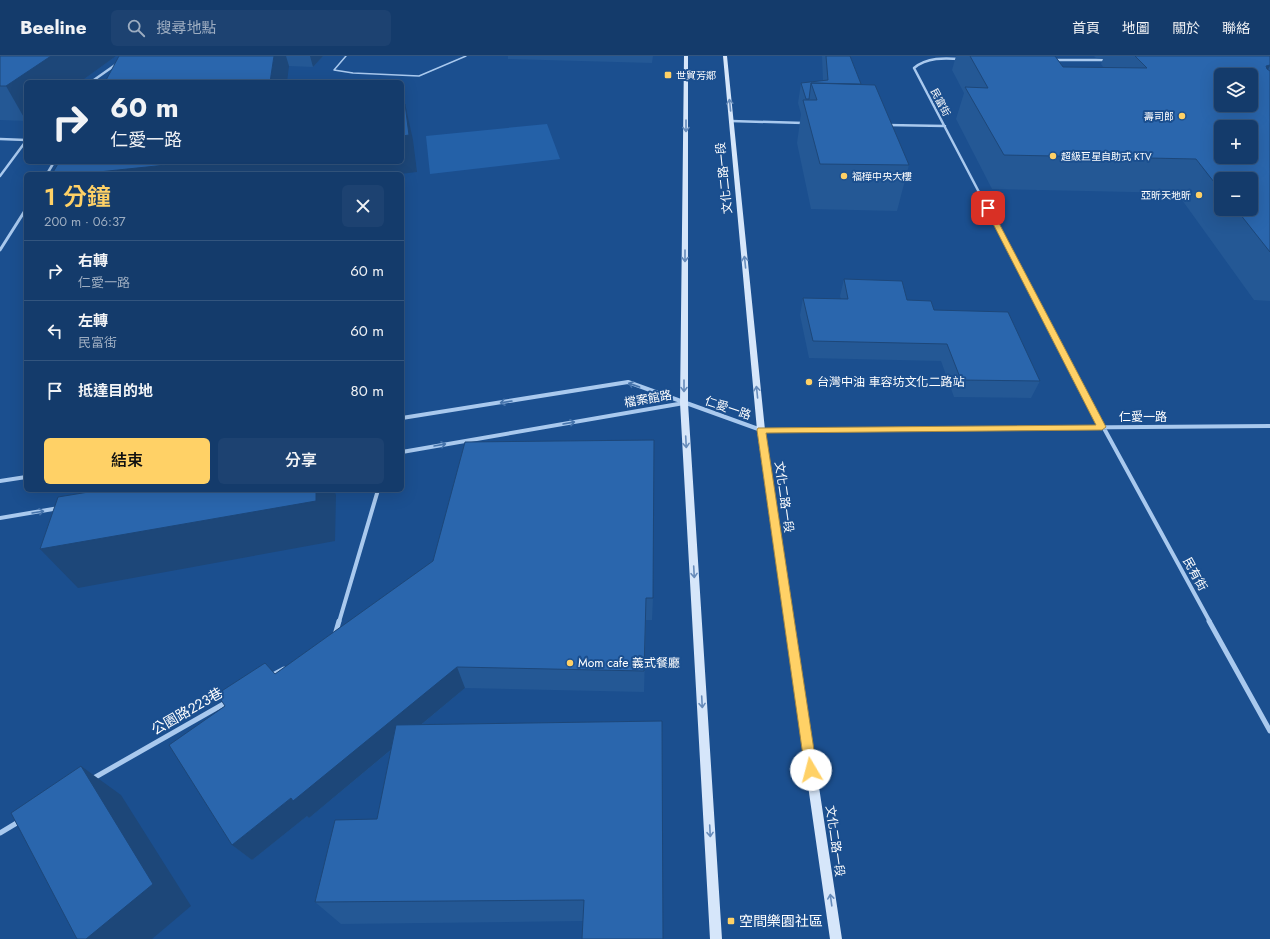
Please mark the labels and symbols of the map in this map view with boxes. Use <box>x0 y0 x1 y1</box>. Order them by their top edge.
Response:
place label: 世貿芳鄰 <box>676 68 716 83</box>
marker: 世貿芳鄰 <box>663 70 673 80</box>
street label: 民富街 <box>927 85 954 119</box>
one-way arrow <box>726 99 733 112</box>
place label: 壽司郎 <box>1144 109 1174 124</box>
marker: 壽司郎 <box>1177 111 1187 121</box>
one-way arrow <box>682 119 690 132</box>
street label: 文化二路一段 <box>711 141 737 215</box>
place label: 超級巨星自助式 KTV <box>1061 149 1152 164</box>
marker: 超級巨星自助式 KTV <box>1048 151 1058 161</box>
place label: 福樺中央大樓 <box>852 169 912 184</box>
marker: 福樺中央大樓 <box>839 171 849 181</box>
place label: 亞昕天地昕 <box>1141 188 1191 203</box>
marker: 亞昕天地昕 <box>1194 190 1204 200</box>
pin <box>971 191 1005 225</box>
one-way arrow <box>681 249 689 262</box>
one-way arrow <box>741 256 749 269</box>
place label: 台灣中油 車容坊文化二路站 <box>817 373 965 391</box>
marker: 台灣中油 車容坊文化二路站 <box>804 377 814 387</box>
one-way arrow <box>680 379 688 392</box>
one-way arrow <box>629 380 641 388</box>
street label: 檔案館路 <box>623 386 673 412</box>
one-way arrow <box>754 386 761 399</box>
street label: 仁愛一路 <box>702 392 754 424</box>
one-way arrow <box>500 398 513 406</box>
street label: 仁愛一路 <box>1119 408 1167 426</box>
one-way arrow <box>562 419 575 427</box>
one-way arrow <box>683 435 690 448</box>
one-way arrow <box>434 441 447 449</box>
street label: 文化二路一段 <box>770 460 798 534</box>
one-way arrow <box>32 508 45 516</box>
street label: 民有街 <box>1178 554 1212 594</box>
one-way arrow <box>691 565 698 578</box>
place label: Mom cafe 義式餐廳 <box>578 654 680 672</box>
marker: Mom cafe 義式餐廳 <box>565 658 575 668</box>
street label: 公園路223巷 <box>148 682 226 740</box>
one-way arrow <box>698 695 706 708</box>
position arrow <box>790 749 832 791</box>
street label: 文化二路一段 <box>821 804 849 878</box>
one-way arrow <box>706 824 713 837</box>
one-way arrow <box>827 894 835 907</box>
place label: 空間樂園社區 <box>739 911 823 931</box>
marker: 空間樂園社區 <box>726 916 736 926</box>

